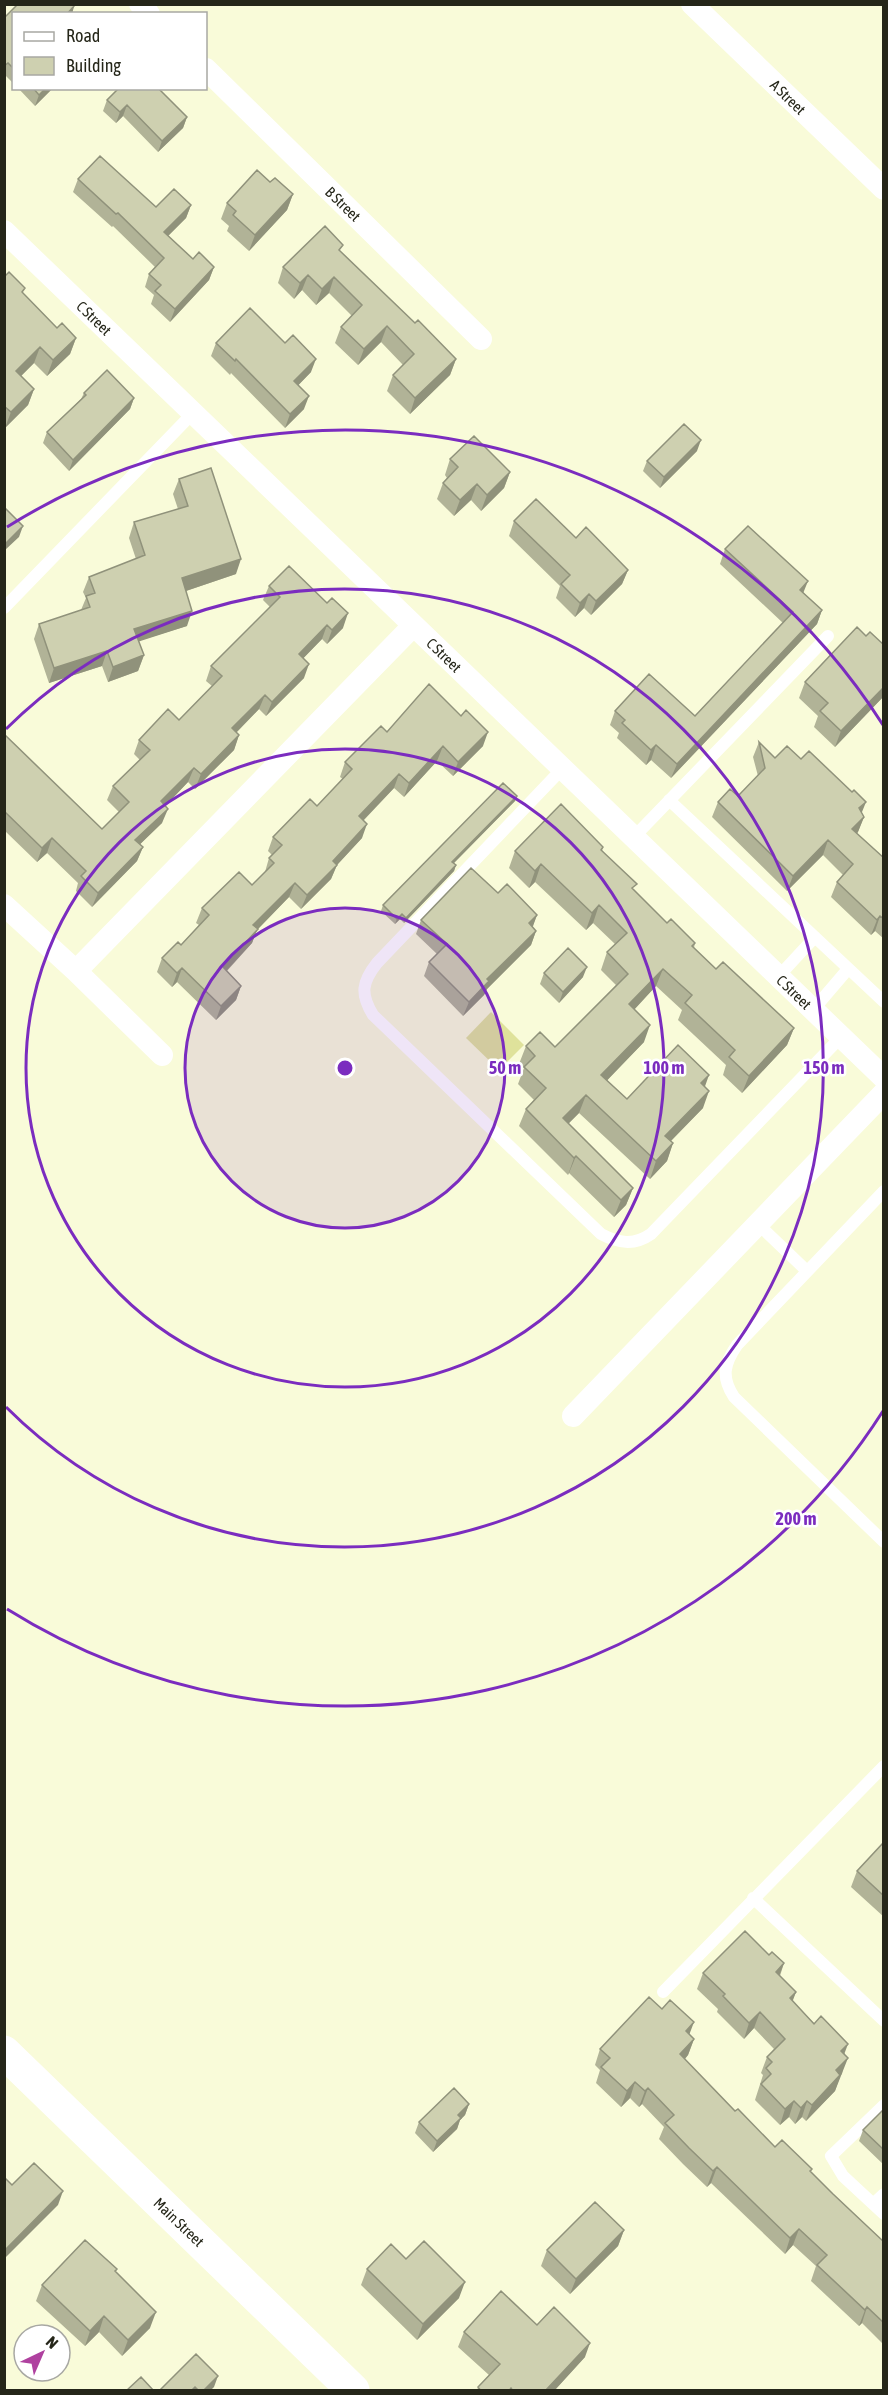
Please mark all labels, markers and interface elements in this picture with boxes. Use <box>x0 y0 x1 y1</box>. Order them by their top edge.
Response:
legend <box>12 12 207 90</box>
text: Road <box>66 25 100 46</box>
text: Building <box>66 55 121 76</box>
street label: A Street <box>767 76 809 118</box>
street label: B Street <box>322 183 364 225</box>
street label: C Street <box>73 297 115 339</box>
street label: C Street <box>423 634 465 676</box>
street label: C Street <box>773 971 815 1013</box>
text: 50 m <box>489 1057 521 1078</box>
text: 100 m <box>644 1057 684 1078</box>
text: 150 m <box>804 1057 844 1078</box>
centre of rings <box>335 1058 355 1078</box>
text: 200 m <box>776 1508 816 1529</box>
street label: Main Street <box>151 2194 207 2250</box>
north arrow <box>12 2323 72 2383</box>
text: N <box>43 2332 62 2352</box>

